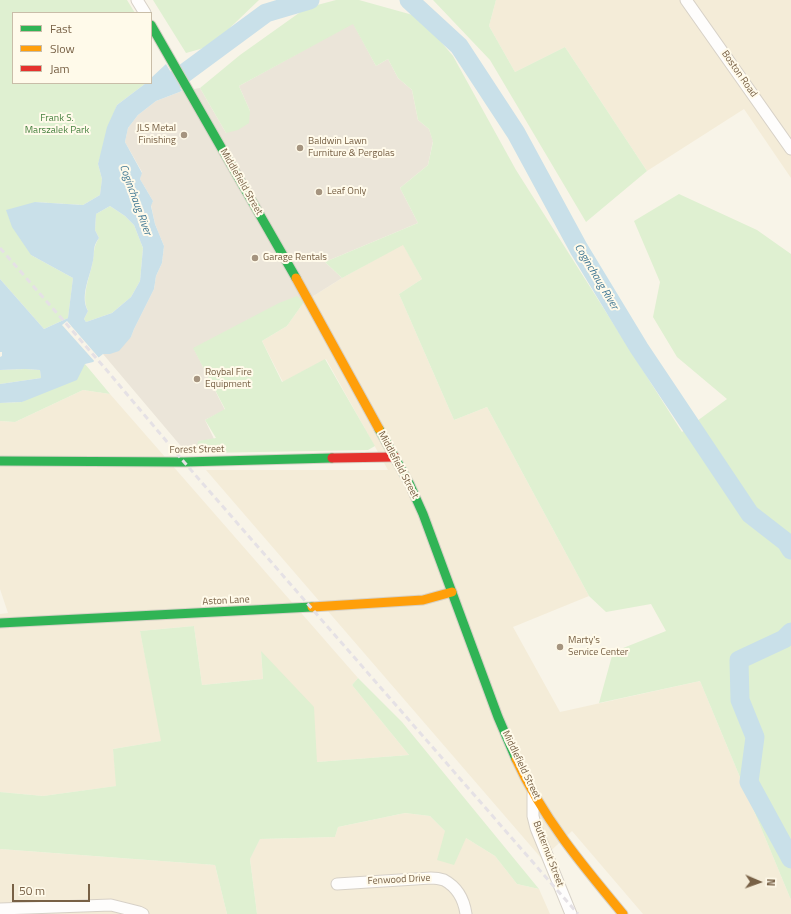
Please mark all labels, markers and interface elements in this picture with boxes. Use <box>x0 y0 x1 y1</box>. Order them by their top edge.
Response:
legend <box>12 12 152 84</box>
text: Fast <box>50 19 72 38</box>
text: Slow <box>50 39 75 58</box>
street label: Boston Road <box>719 48 759 100</box>
text: Jam <box>50 59 70 78</box>
park label: Frank S. Marszalek Park <box>25 113 89 136</box>
place label: JLS Metal Finishing <box>137 123 176 146</box>
marker: JLS Metal Finishing <box>179 130 189 140</box>
place label: Baldwin Lawn Furniture & Pergolas <box>308 136 395 160</box>
marker: Baldwin Lawn Furniture & Pergolas <box>295 143 305 153</box>
street label: Middlefield Street <box>217 147 265 217</box>
water label: Coginchaug River <box>116 163 154 237</box>
place label: Leaf Only <box>327 186 366 198</box>
marker: Leaf Only <box>314 187 324 197</box>
water label: Coginchaug River <box>571 242 621 312</box>
place label: Garage Rentals <box>263 252 327 264</box>
marker: Garage Rentals <box>250 253 260 263</box>
place label: Roybal Fire Equipment <box>205 367 252 390</box>
marker: Roybal Fire Equipment <box>192 374 202 384</box>
street label: Middlefield Street <box>375 429 421 501</box>
street label: Forest Street <box>169 444 225 456</box>
street label: Aston Lane <box>202 594 250 608</box>
place label: Marty's Service Center <box>568 635 628 658</box>
marker: Marty's Service Center <box>555 642 565 652</box>
street label: Middlefield Street <box>499 729 543 801</box>
street label: Butternut Street <box>530 820 566 888</box>
north arrow <box>739 862 779 902</box>
street label: Fenwood Drive <box>367 872 431 888</box>
scale bar <box>14 876 92 902</box>
text: N <box>763 878 779 887</box>
text: 50 m <box>19 881 45 900</box>

